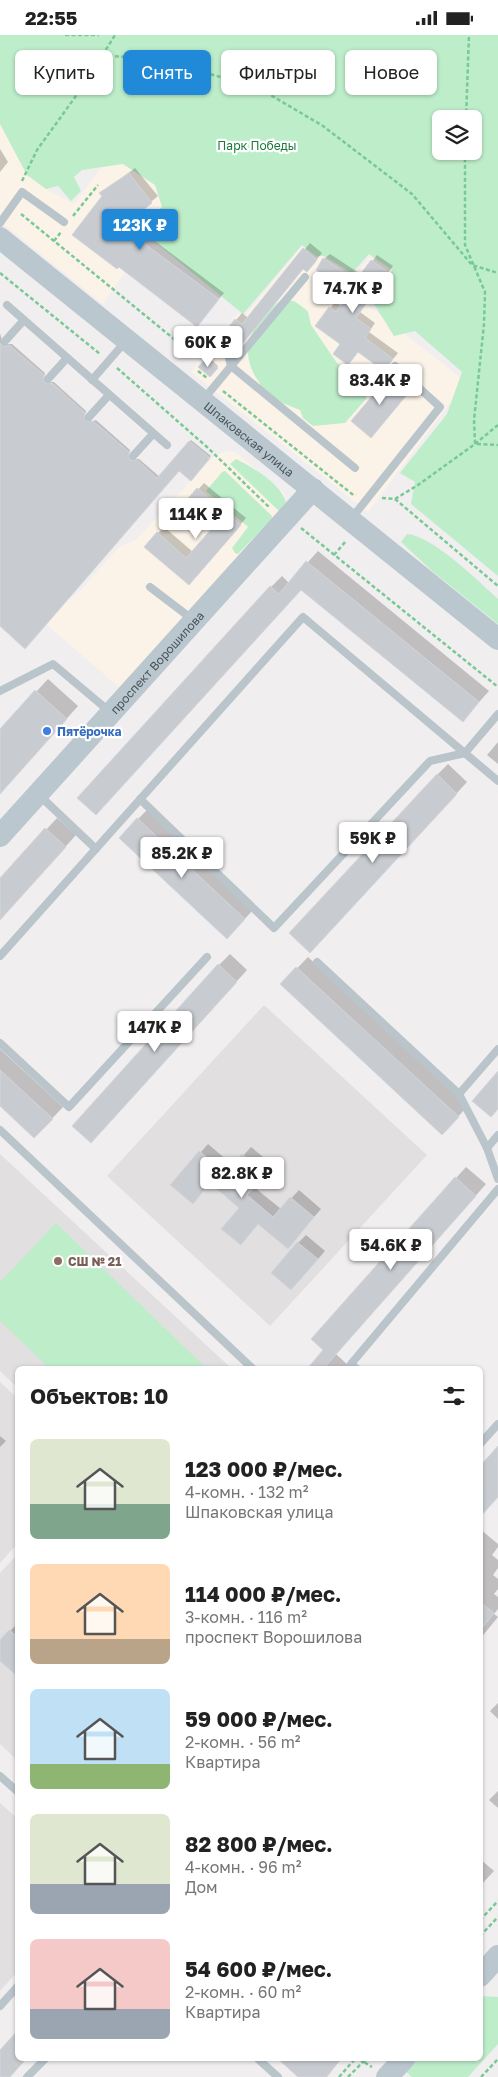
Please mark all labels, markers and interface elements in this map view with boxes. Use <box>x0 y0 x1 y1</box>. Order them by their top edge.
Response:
text: 22:55 <box>25 6 77 29</box>
chip: Купить <box>15 50 113 95</box>
chip: Снять <box>123 50 211 95</box>
chip: Фильтры <box>221 50 335 95</box>
chip: Новое <box>345 50 437 95</box>
map controls <box>432 110 482 160</box>
button: layers <box>432 110 482 160</box>
park label: Парк Победы <box>217 138 297 153</box>
pin: 123K ₽ <box>99 209 181 251</box>
text: 123K ₽ <box>113 215 167 235</box>
pin: 74.7K ₽ <box>307 271 399 314</box>
text: 74.7K ₽ <box>324 278 382 298</box>
pin: 60K ₽ <box>173 325 243 368</box>
text: 60K ₽ <box>185 332 231 352</box>
pin: 83.4K ₽ <box>334 363 426 406</box>
text: 83.4K ₽ <box>349 370 411 390</box>
street label: Шпаковская улица <box>201 398 297 479</box>
pin: 114K ₽ <box>155 497 237 540</box>
text: 114K ₽ <box>170 504 222 524</box>
street label: проспект Ворошилова <box>107 608 207 717</box>
place label: Пятёрочка <box>57 724 122 739</box>
marker: Пятёрочка <box>41 725 53 737</box>
pin: 59K ₽ <box>338 821 408 864</box>
text: 59K ₽ <box>350 828 396 848</box>
pin: 85.2K ₽ <box>136 837 228 879</box>
text: 85.2K ₽ <box>151 843 213 863</box>
pin: 147K ₽ <box>114 1011 196 1053</box>
text: 147K ₽ <box>128 1017 182 1037</box>
pin: 82.8K ₽ <box>196 1157 288 1199</box>
text: 82.8K ₽ <box>211 1163 273 1183</box>
pin: 54.6K ₽ <box>345 1229 437 1271</box>
text: 54.6K ₽ <box>360 1235 422 1255</box>
place label: СШ № 21 <box>68 1254 121 1269</box>
marker: СШ № 21 <box>52 1255 64 1267</box>
icon: filters <box>440 1382 468 1410</box>
text: Объектов: 10 <box>30 1383 168 1409</box>
text: 123 000 ₽/мес. <box>185 1456 343 1482</box>
icon: home <box>70 1459 130 1519</box>
text: 4-комн. · 132 m² <box>185 1482 309 1502</box>
text: Шпаковская улица <box>185 1502 333 1522</box>
text: 114 000 ₽/мес. <box>185 1581 341 1607</box>
icon: home <box>70 1584 130 1644</box>
text: 3-комн. · 116 m² <box>185 1607 307 1627</box>
text: проспект Ворошилова <box>185 1627 362 1647</box>
text: 59 000 ₽/мес. <box>185 1706 333 1732</box>
icon: home <box>70 1709 130 1769</box>
text: 2-комн. · 56 m² <box>185 1732 301 1752</box>
text: Квартира <box>185 1752 260 1772</box>
text: 82 800 ₽/мес. <box>185 1831 333 1857</box>
icon: home <box>70 1834 130 1894</box>
text: 4-комн. · 96 m² <box>185 1857 301 1877</box>
text: Дом <box>185 1877 218 1897</box>
text: 54 600 ₽/мес. <box>185 1956 332 1982</box>
icon: home <box>70 1959 130 2019</box>
text: 2-комн. · 60 m² <box>185 1982 301 2002</box>
text: Квартира <box>185 2002 260 2022</box>

